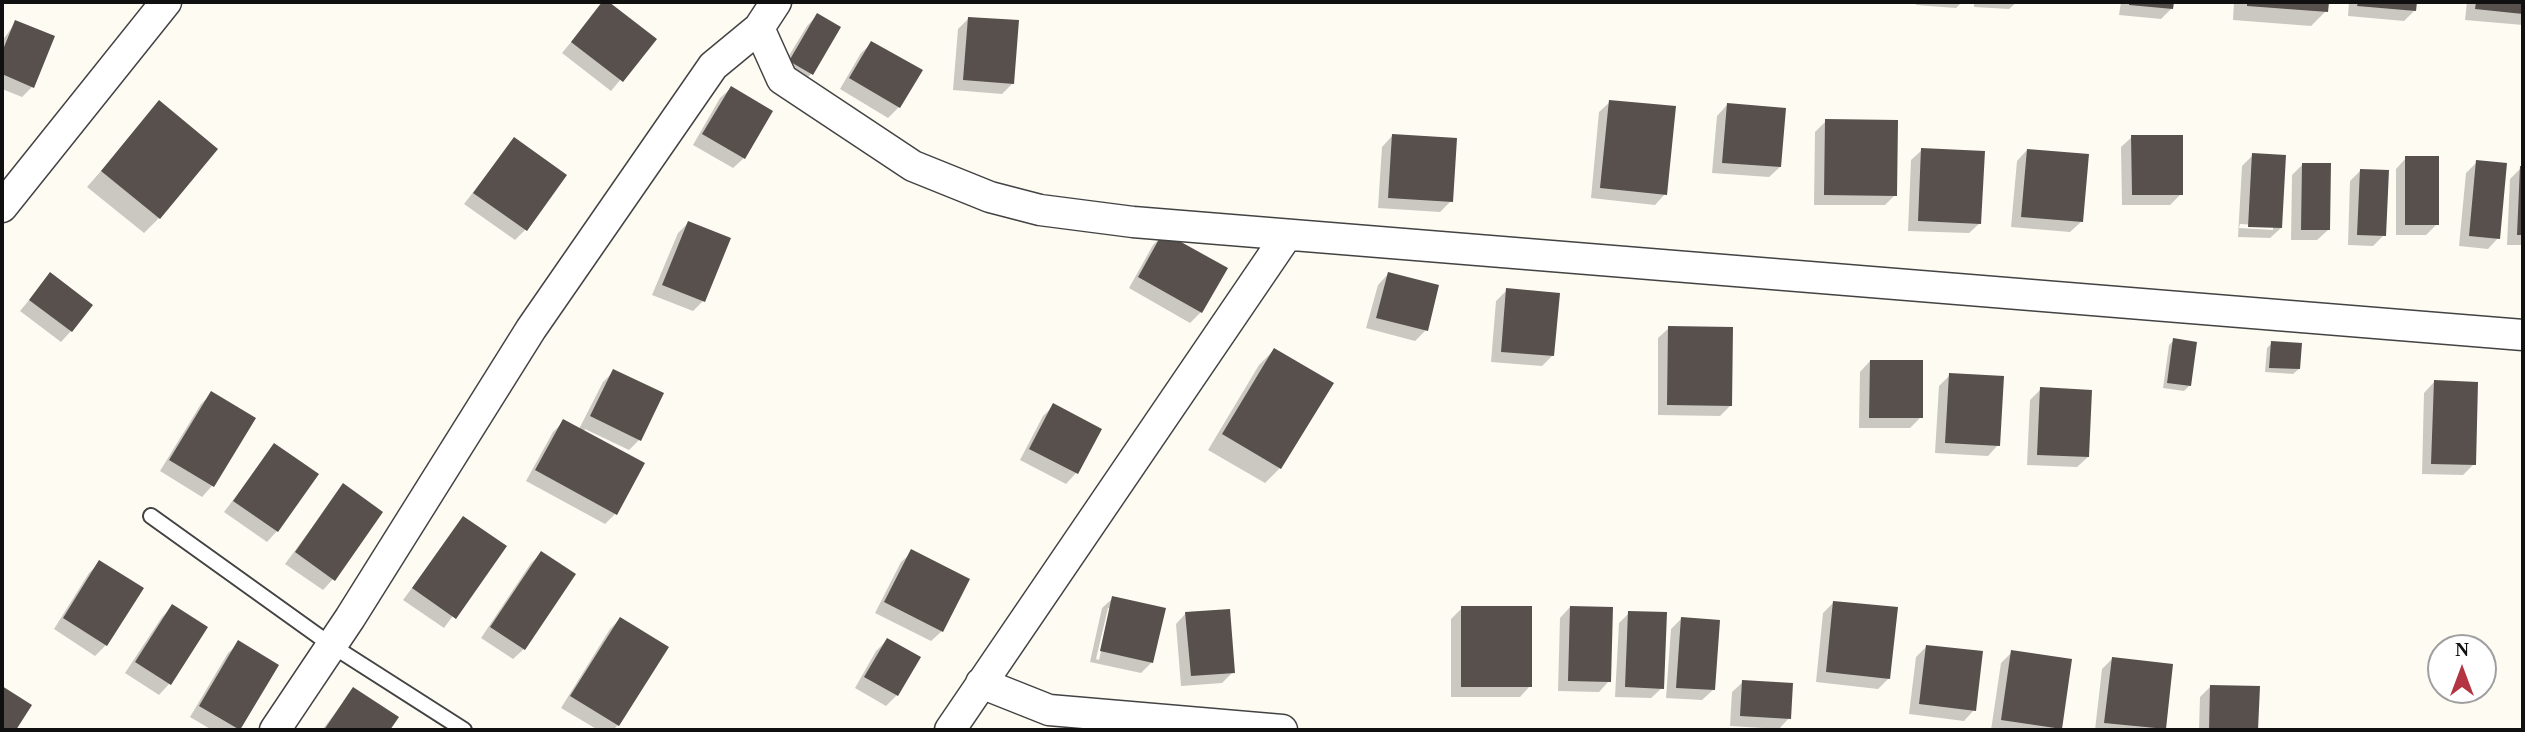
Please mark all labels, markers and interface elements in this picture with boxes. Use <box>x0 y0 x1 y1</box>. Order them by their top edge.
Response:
north arrow <box>2427 634 2497 704</box>
text: N <box>2455 639 2469 660</box>

